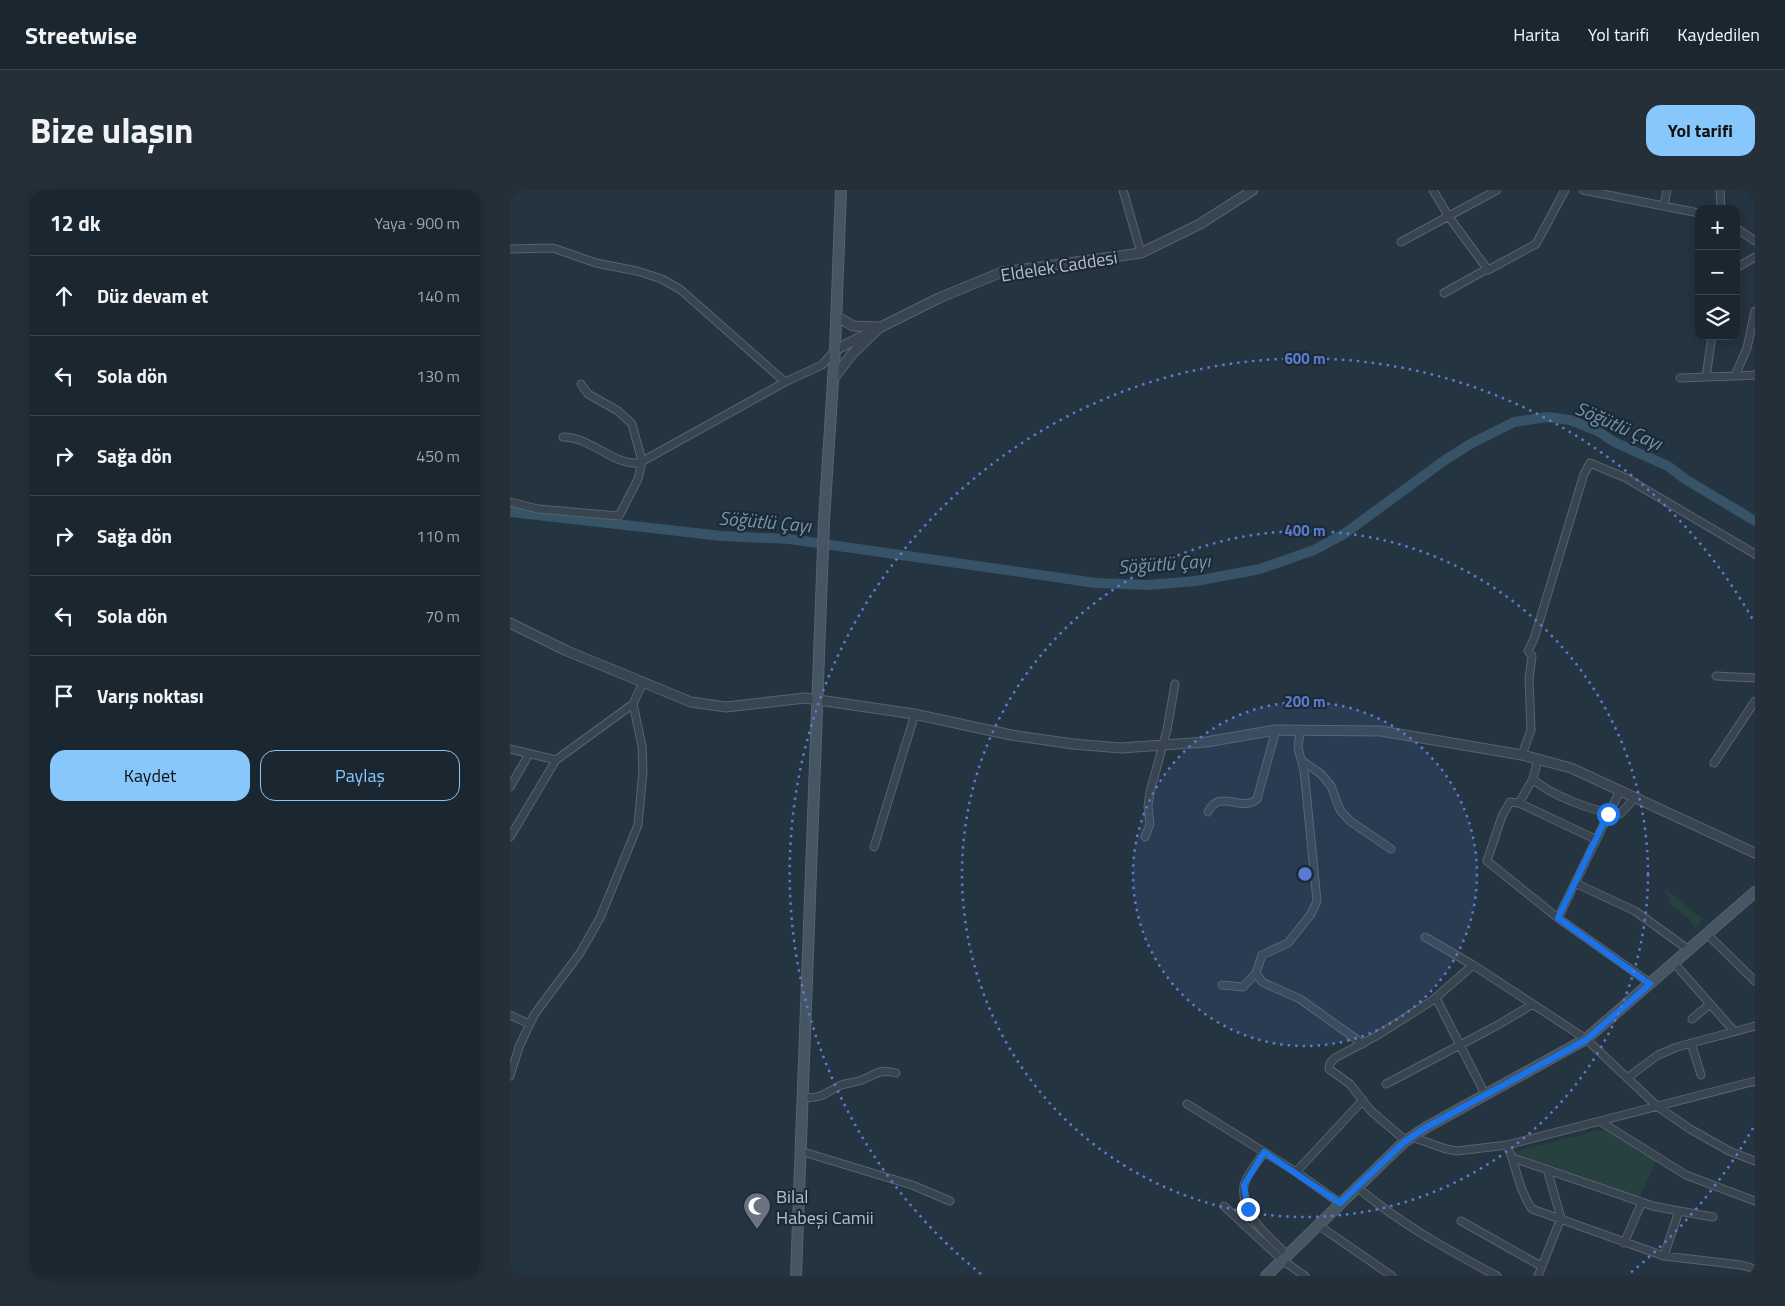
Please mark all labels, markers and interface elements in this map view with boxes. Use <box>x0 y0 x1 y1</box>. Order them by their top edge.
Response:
text: Streetwise <box>25 17 137 53</box>
text: Harita <box>1513 21 1560 48</box>
text: Yol tarifi <box>1588 21 1649 48</box>
text: Kaydedilen <box>1677 21 1760 48</box>
text: Bize ulaşın <box>30 103 193 157</box>
button: Yol tarifi <box>1646 105 1755 156</box>
map controls <box>1695 205 1740 340</box>
button: + <box>1695 205 1740 250</box>
text: 12 dk <box>50 207 100 239</box>
text: Yaya · 900 m <box>375 211 460 235</box>
street label: Eldelek Caddesi <box>999 243 1119 289</box>
button: − <box>1695 250 1740 295</box>
text: Düz devam et <box>97 281 208 310</box>
icon: ahead <box>50 282 78 310</box>
text: 140 m <box>416 284 460 308</box>
button: layers <box>1695 295 1740 340</box>
text: 600 m <box>1284 347 1326 370</box>
text: Sola dön <box>97 361 168 390</box>
icon: left <box>50 362 78 390</box>
text: 130 m <box>416 364 460 388</box>
water label: Söğütlü Çayı <box>1571 393 1668 457</box>
text: Sağa dön <box>97 441 172 470</box>
icon: right <box>50 442 78 470</box>
text: 450 m <box>416 444 460 468</box>
water label: Söğütlü Çayı <box>718 503 813 540</box>
text: 400 m <box>1284 519 1326 542</box>
text: Sağa dön <box>97 521 172 550</box>
icon: right <box>50 522 78 550</box>
text: 110 m <box>416 524 460 548</box>
water label: Söğütlü Çayı <box>1117 545 1212 581</box>
text: Sola dön <box>97 601 168 630</box>
icon: left <box>50 602 78 630</box>
text: 70 m <box>425 604 460 628</box>
text: Varış noktası <box>97 681 204 710</box>
icon: arrive <box>50 682 78 710</box>
text: 200 m <box>1284 690 1326 713</box>
button: Kaydet <box>50 750 250 801</box>
button: Paylaş <box>260 750 460 801</box>
route start <box>1597 803 1620 826</box>
centre of rings <box>1296 865 1314 883</box>
place label: Bilal Habeşi Camii <box>776 1183 874 1231</box>
mosque icon: Bilal Habeşi Camii <box>742 1191 772 1230</box>
route end <box>1237 1198 1260 1221</box>

